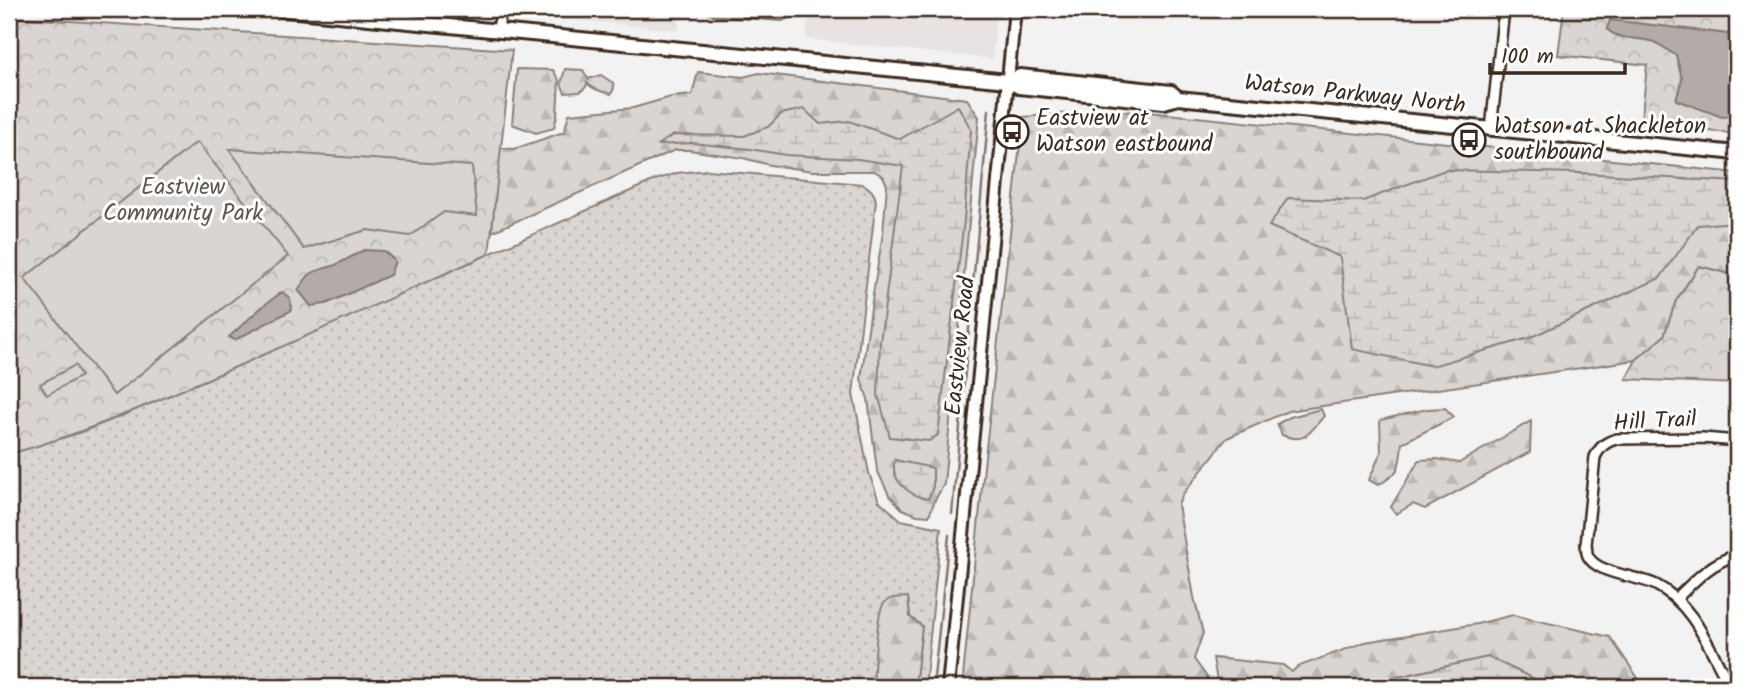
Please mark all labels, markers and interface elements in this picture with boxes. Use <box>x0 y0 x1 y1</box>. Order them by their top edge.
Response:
scale bar <box>1490 32 1625 76</box>
text: 100 m <box>1501 41 1554 74</box>
street label: Watson Parkway North <box>1243 65 1467 125</box>
place label: Eastview at Watson eastbound <box>1036 101 1213 163</box>
place label: Watson at Shackleton southbound <box>1494 109 1706 171</box>
bus stop icon: Eastview at Watson eastbound <box>993 113 1031 151</box>
bus stop icon: Watson at Shackleton southbound <box>1450 121 1488 159</box>
park label: Eastview Community Park <box>103 170 263 232</box>
street label: Eastview Road <box>936 274 986 417</box>
street label: Hill Trail <box>1613 402 1698 442</box>

